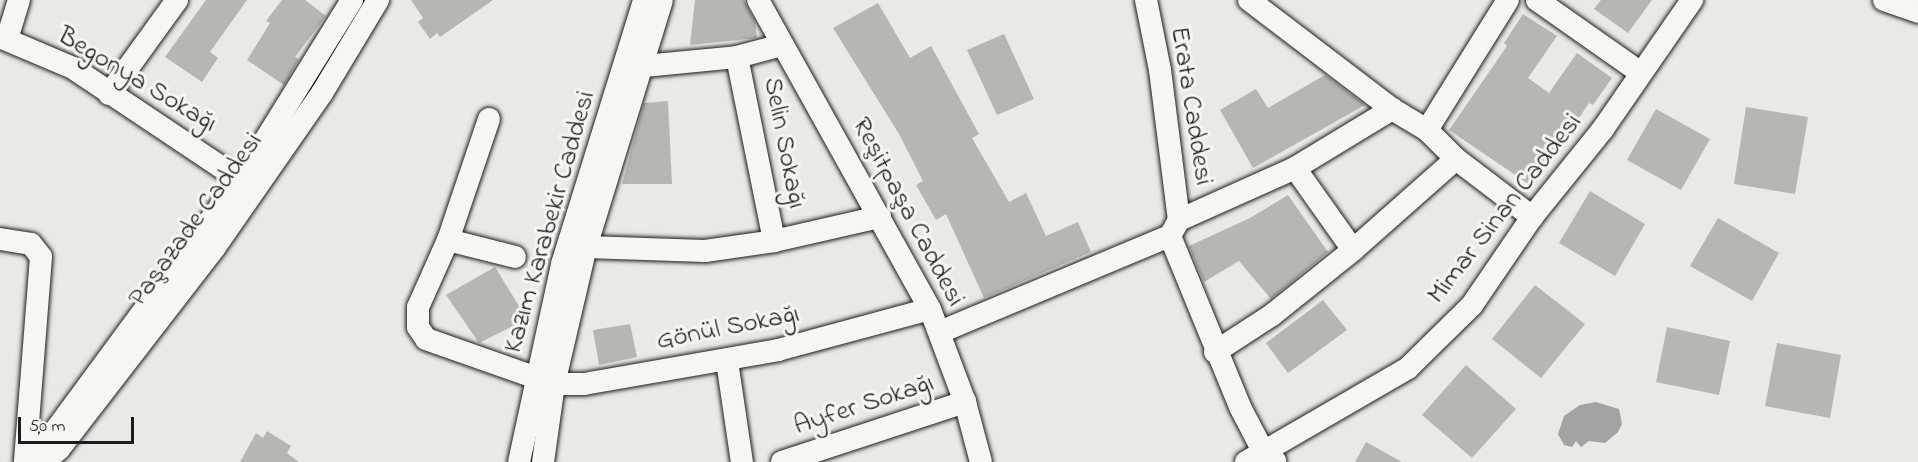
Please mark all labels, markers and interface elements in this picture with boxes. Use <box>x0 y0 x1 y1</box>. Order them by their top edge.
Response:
street label: Begonya Sokağı <box>51 20 223 140</box>
street label: Erata Caddesi <box>1162 24 1220 188</box>
street label: Selin Sokağı <box>755 75 813 211</box>
street label: Kazım Karabekir Caddesi <box>497 87 603 357</box>
street label: Mimar Sinan Caddesi <box>1421 107 1589 311</box>
street label: Reşitpaşa Caddesi <box>845 112 971 312</box>
street label: Paşazade Caddesi <box>122 127 270 313</box>
street label: Gönül Sokağı <box>654 298 802 358</box>
street label: Ayfer Sokağı <box>790 367 938 443</box>
scale bar <box>21 405 136 443</box>
text: 50 m <box>29 414 66 440</box>

